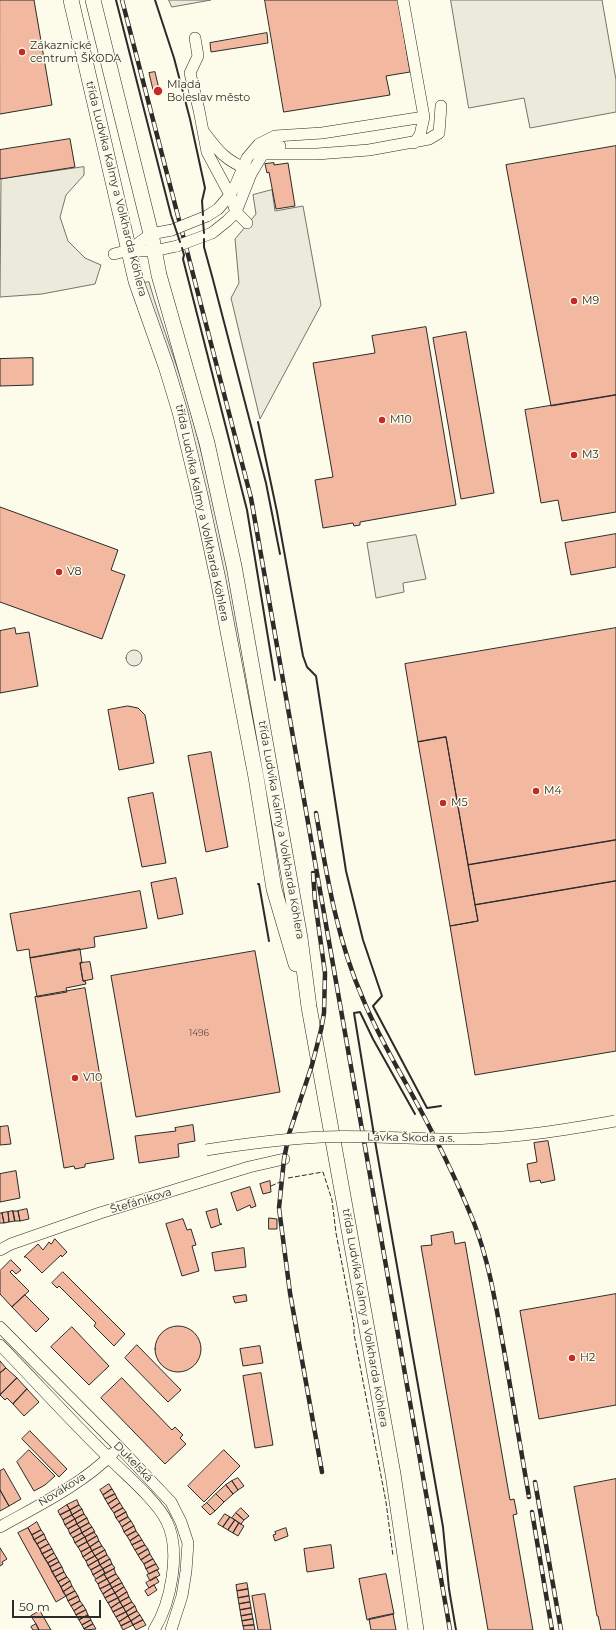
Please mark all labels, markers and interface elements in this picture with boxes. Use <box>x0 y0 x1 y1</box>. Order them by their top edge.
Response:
place label: Zákaznické centrum ŠKODA <box>30 39 121 65</box>
marker: Zákaznické centrum ŠKODA <box>17 47 27 57</box>
place label: Mladá Boleslav město <box>167 78 250 104</box>
street label: třída Ludvíka Kalmy a Volkharda Köhlera <box>83 80 149 298</box>
marker: Mladá Boleslav město <box>152 85 164 97</box>
place label: M9 <box>582 294 599 308</box>
marker: M9 <box>569 296 579 306</box>
street label: třída Ludvíka Kalmy a Volkharda Köhlera <box>172 403 232 623</box>
place label: M10 <box>390 413 412 427</box>
marker: M10 <box>377 415 387 425</box>
place label: M3 <box>582 448 599 462</box>
marker: M3 <box>569 450 579 460</box>
place label: V8 <box>67 565 82 579</box>
marker: V8 <box>54 567 64 577</box>
street label: třída Ludvíka Kalmy a Volkharda Köhlera <box>255 720 307 940</box>
place label: M4 <box>544 784 562 798</box>
marker: M4 <box>531 786 541 796</box>
place label: M5 <box>451 796 468 810</box>
marker: M5 <box>438 798 448 808</box>
house number: 1496 <box>189 1028 209 1038</box>
place label: V10 <box>83 1071 102 1085</box>
marker: V10 <box>70 1073 80 1083</box>
street label: Lávka Škoda a.s. <box>367 1131 455 1145</box>
street label: Štefánikova <box>109 1185 173 1217</box>
street label: třída Ludvíka Kalmy a Volkharda Köhlera <box>339 1208 391 1428</box>
place label: H2 <box>580 1351 595 1365</box>
marker: H2 <box>567 1353 577 1363</box>
street label: Dukelská <box>111 1439 155 1485</box>
street label: Novákova <box>36 1470 88 1510</box>
scale bar <box>14 1592 103 1618</box>
text: 50 m <box>19 1599 50 1614</box>

